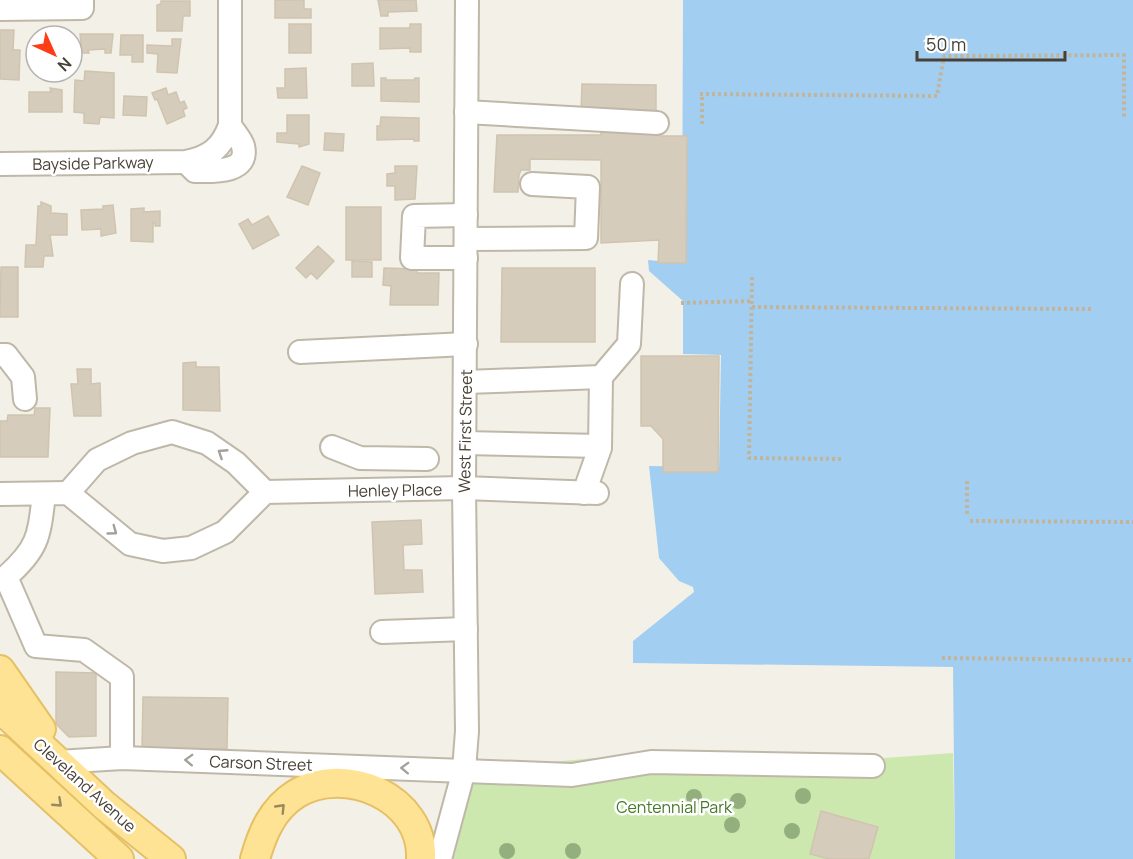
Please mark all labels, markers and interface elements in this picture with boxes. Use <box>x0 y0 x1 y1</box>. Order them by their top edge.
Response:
north arrow <box>24 24 84 84</box>
scale bar <box>917 24 1066 62</box>
text: 50 m <box>926 32 966 56</box>
text: N <box>53 53 76 76</box>
street label: Bayside Parkway <box>32 151 154 175</box>
street label: West First Street <box>453 369 477 493</box>
one-way arrow <box>218 449 229 460</box>
street label: Henley Place <box>348 478 442 502</box>
one-way arrow <box>106 524 117 535</box>
street label: Cleveland Avenue <box>29 733 141 837</box>
street label: Carson Street <box>209 750 313 776</box>
one-way arrow <box>185 754 194 767</box>
one-way arrow <box>401 761 410 774</box>
one-way arrow <box>51 796 62 807</box>
park label: Centennial Park <box>616 796 733 818</box>
one-way arrow <box>274 804 285 814</box>

